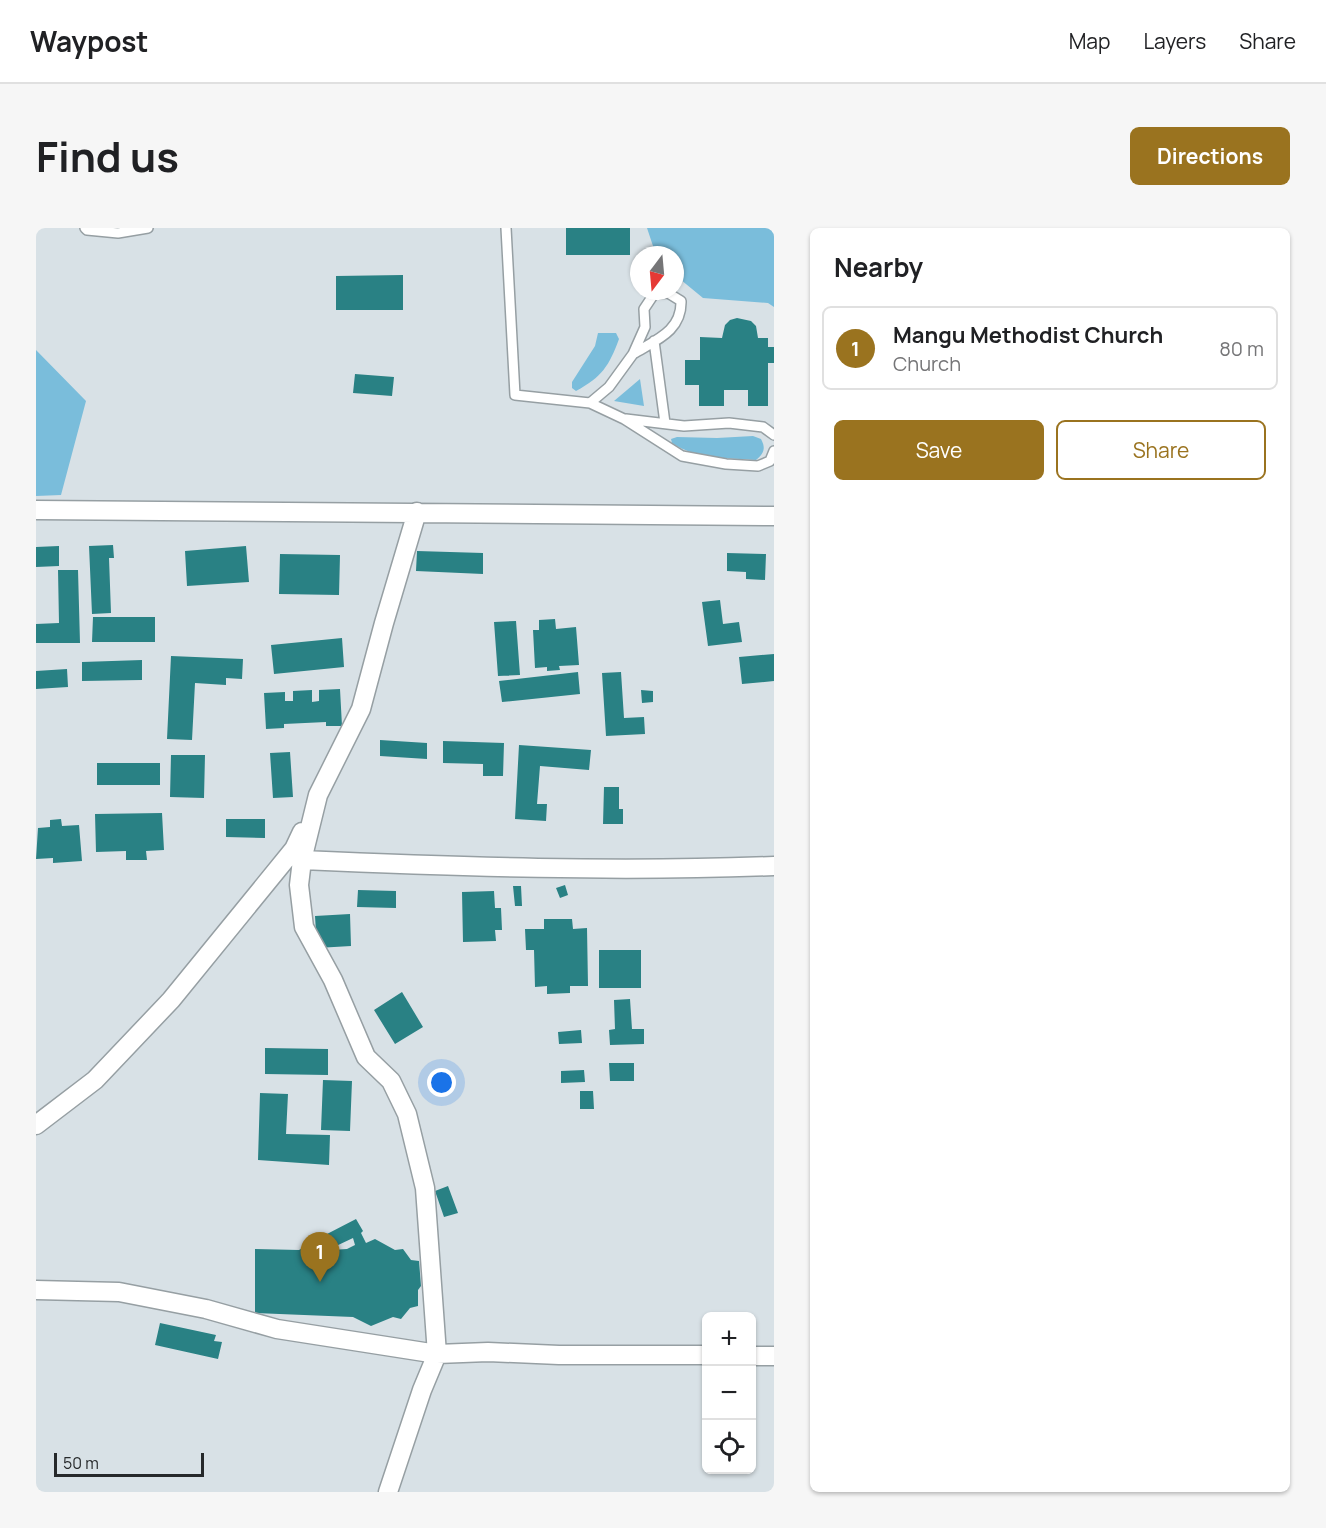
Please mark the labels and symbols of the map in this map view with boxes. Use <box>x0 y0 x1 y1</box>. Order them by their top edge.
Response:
north arrow <box>630 246 684 300</box>
your location <box>427 1068 456 1097</box>
pin: 1 <box>300 1232 340 1282</box>
scale bar <box>54 1450 204 1478</box>

